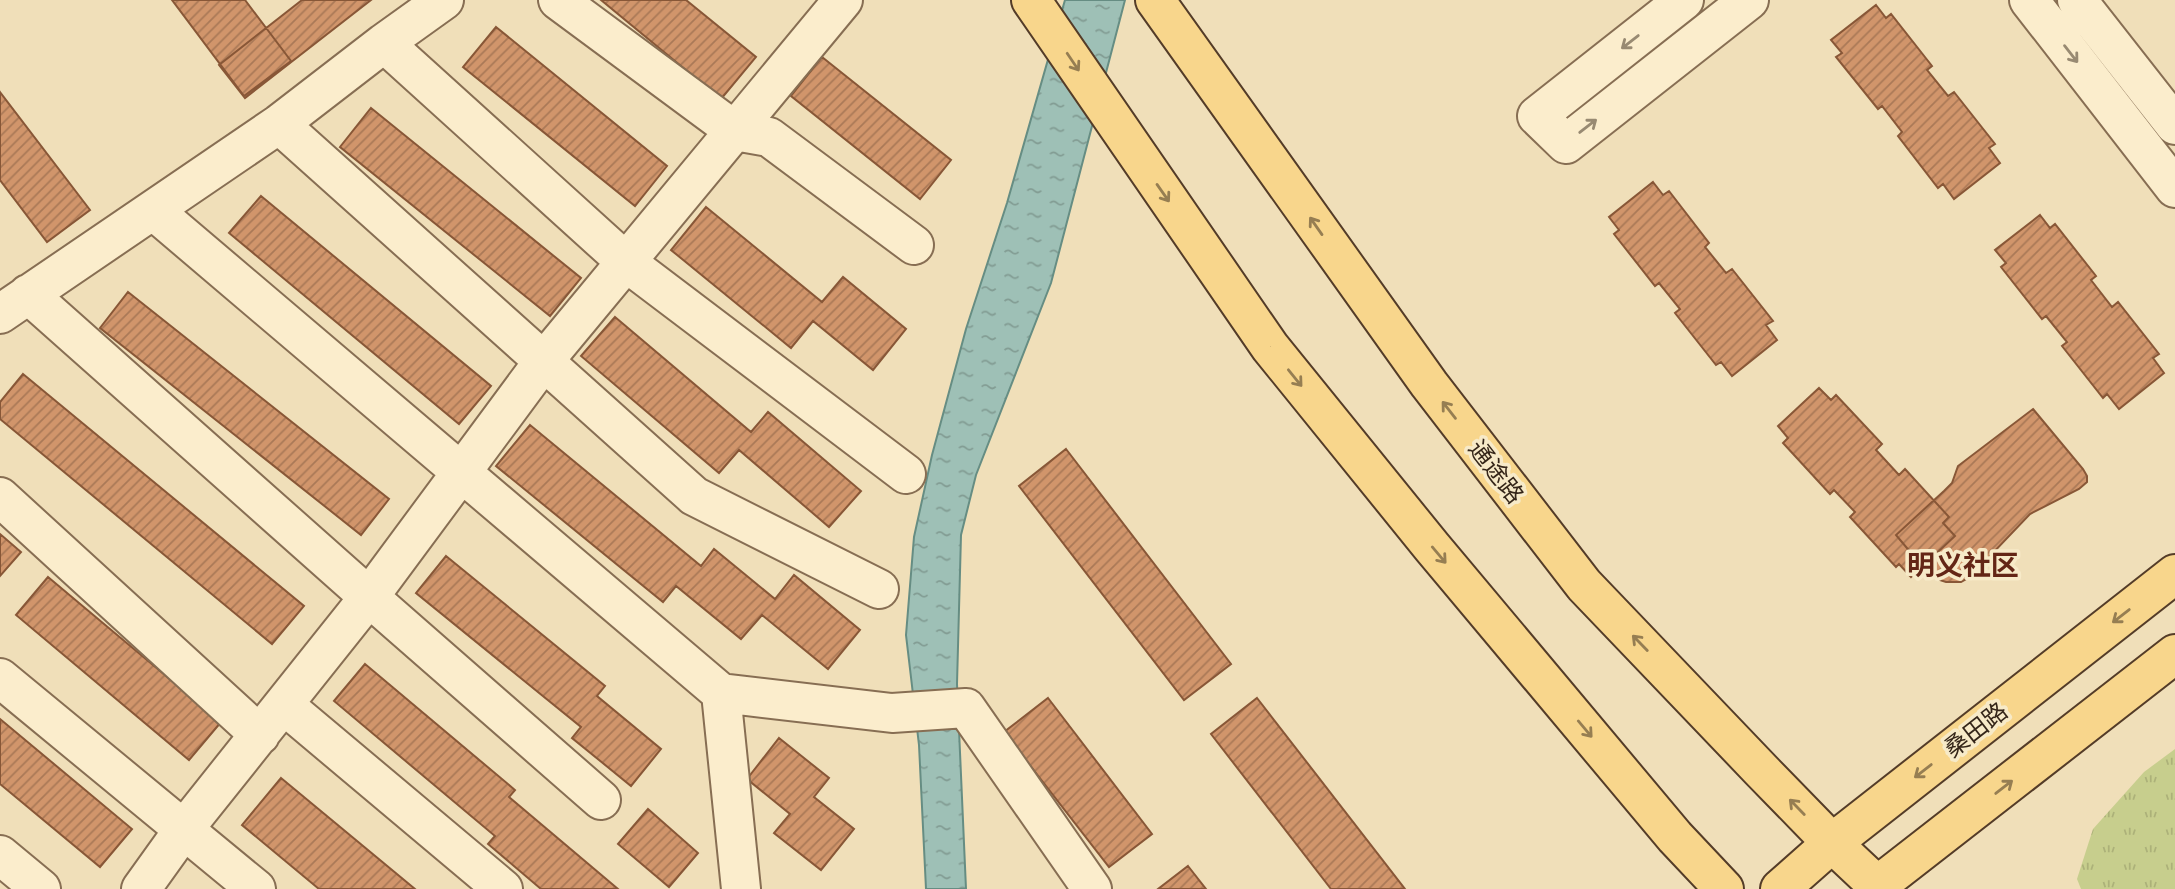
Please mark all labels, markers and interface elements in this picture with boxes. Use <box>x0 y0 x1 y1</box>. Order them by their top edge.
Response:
one-way arrow <box>1622 35 1640 50</box>
one-way arrow <box>2063 44 2078 63</box>
one-way arrow <box>1066 52 1080 71</box>
one-way arrow <box>1579 119 1597 134</box>
one-way arrow <box>1156 183 1170 202</box>
one-way arrow <box>1309 217 1323 236</box>
one-way arrow <box>1288 369 1303 387</box>
one-way arrow <box>1442 402 1457 420</box>
street label: 通途路 <box>1459 433 1532 512</box>
one-way arrow <box>1431 545 1447 563</box>
district label: 明义社区 <box>1907 545 2019 588</box>
one-way arrow <box>2113 608 2131 623</box>
one-way arrow <box>1631 635 1648 652</box>
street label: 桑田路 <box>1937 694 2016 767</box>
one-way arrow <box>1577 720 1593 738</box>
one-way arrow <box>1914 764 1933 779</box>
one-way arrow <box>1994 779 2012 794</box>
one-way arrow <box>1788 799 1805 816</box>

